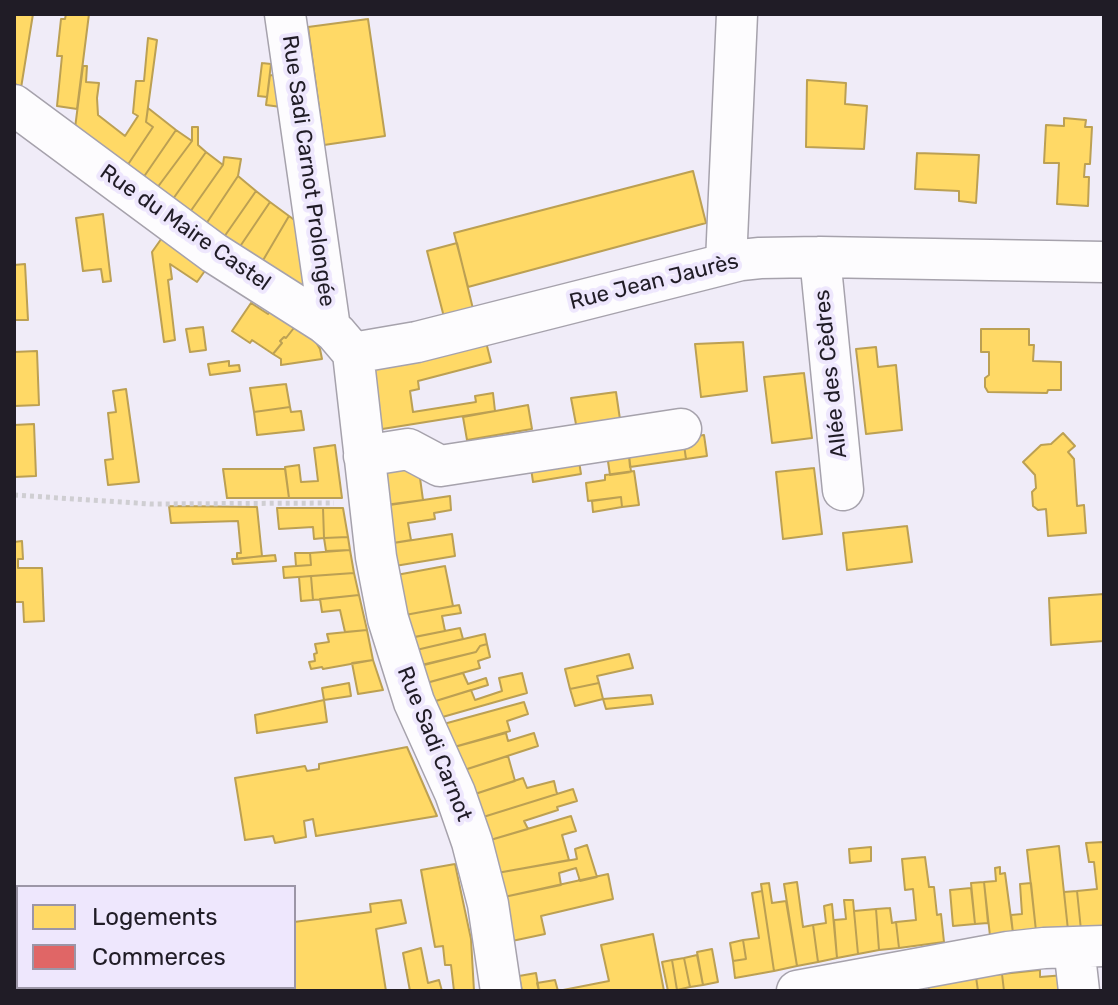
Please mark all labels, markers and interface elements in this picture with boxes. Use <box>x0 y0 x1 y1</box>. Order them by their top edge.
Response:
street label: Rue Sadi Carnot Prolongée <box>276 34 340 308</box>
street label: Rue du Maire Castel <box>95 159 275 297</box>
street label: Rue Jean Jaurès <box>567 248 741 316</box>
street label: Allée des Cèdres <box>809 288 853 460</box>
street label: Rue Sadi Carnot <box>391 663 477 825</box>
legend <box>16 885 296 989</box>
text: Logements <box>92 903 218 931</box>
text: Commerces <box>92 943 226 971</box>

